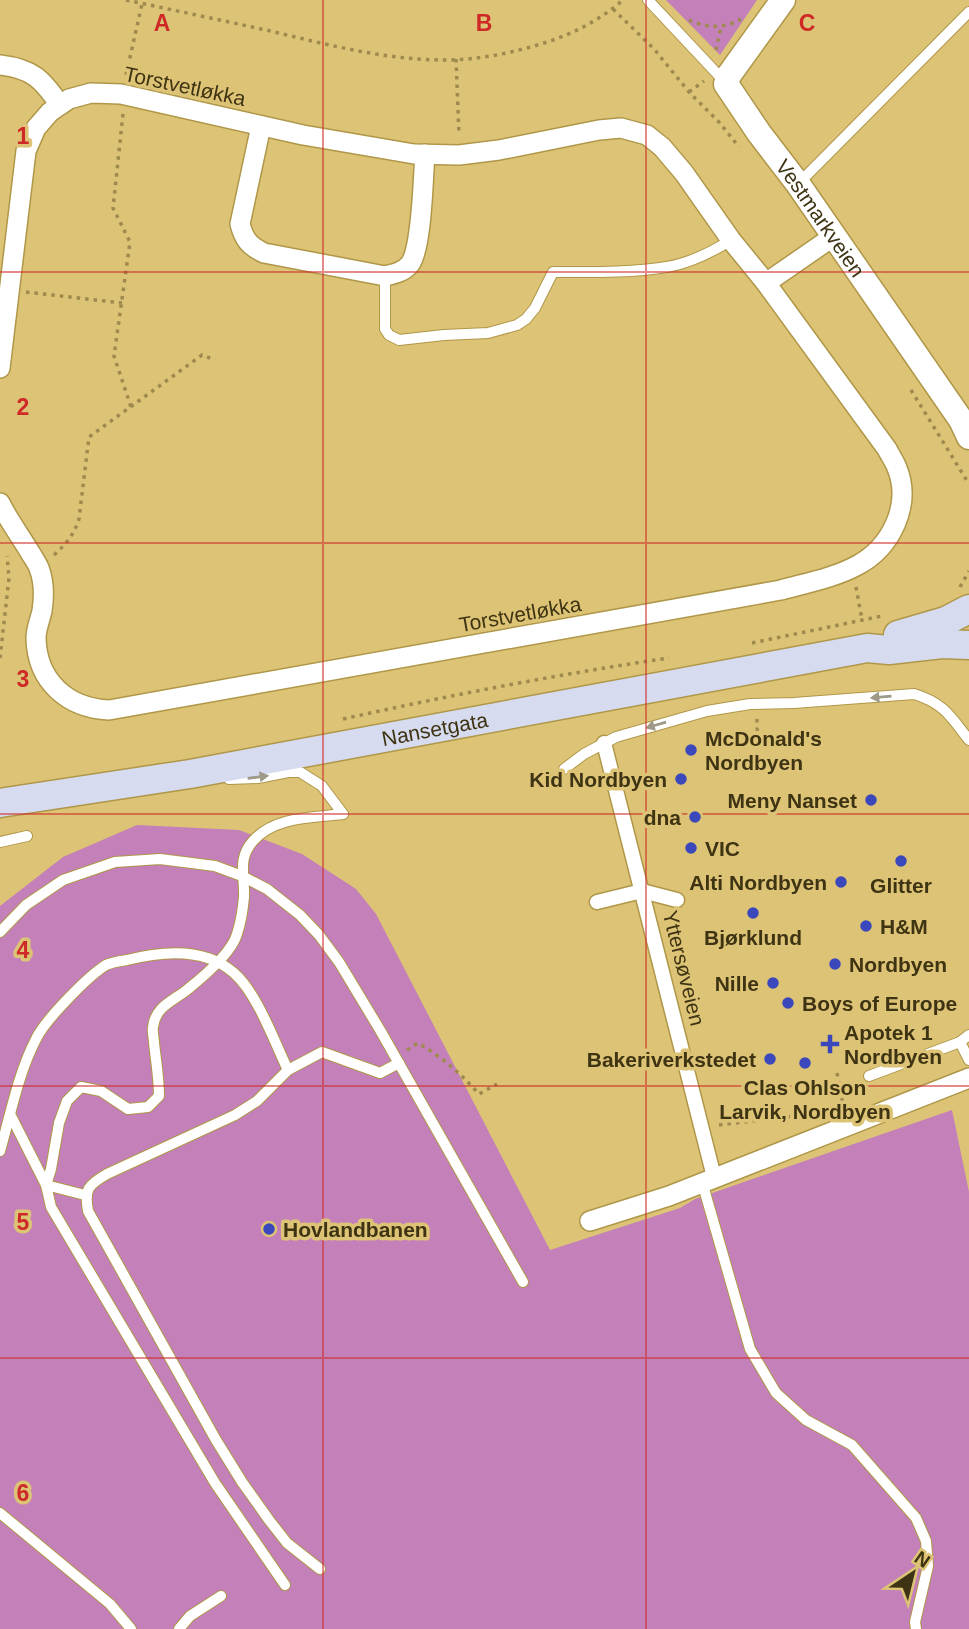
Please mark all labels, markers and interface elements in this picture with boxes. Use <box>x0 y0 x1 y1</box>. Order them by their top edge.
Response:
text: A <box>154 10 170 36</box>
text: B <box>476 10 492 36</box>
text: C <box>799 10 815 36</box>
street label: Torstvetløkka <box>122 62 248 110</box>
text: 1 <box>17 123 30 149</box>
street label: Vestmarkveien <box>772 155 870 281</box>
text: 2 <box>17 394 29 420</box>
street label: Torstvetløkka <box>457 592 583 636</box>
text: 3 <box>17 666 29 692</box>
one-way arrow <box>869 692 891 703</box>
street label: Nansetgata <box>380 707 490 750</box>
one-way arrow <box>645 721 666 731</box>
place label: McDonald's Nordbyen <box>705 727 822 774</box>
marker: McDonald's Nordbyen <box>683 742 699 758</box>
place label: Kid Nordbyen <box>529 768 667 791</box>
one-way arrow <box>247 771 269 782</box>
marker: Kid Nordbyen <box>673 771 689 787</box>
place label: Meny Nanset <box>727 789 857 812</box>
marker: Meny Nanset <box>863 792 879 808</box>
place label: dna <box>644 806 681 829</box>
marker: dna <box>687 809 703 825</box>
place label: VIC <box>705 837 740 860</box>
marker: VIC <box>683 840 699 856</box>
marker: Glitter <box>893 853 909 869</box>
place label: Alti Nordbyen <box>689 871 827 894</box>
marker: Alti Nordbyen <box>833 874 849 890</box>
place label: Glitter <box>870 874 932 897</box>
marker: Bjørklund <box>745 905 761 921</box>
street label: Yttersøveien <box>659 908 709 1028</box>
place label: H&M <box>880 915 928 938</box>
marker: H&M <box>858 918 874 934</box>
place label: Bjørklund <box>704 926 802 949</box>
text: 4 <box>17 937 30 963</box>
place label: Nordbyen <box>849 953 947 976</box>
marker: Nordbyen <box>827 956 843 972</box>
place label: Nille <box>715 972 759 995</box>
marker: Nille <box>765 975 781 991</box>
place label: Boys of Europe <box>802 992 957 1015</box>
marker: Boys of Europe <box>780 995 796 1011</box>
place label: Apotek 1 Nordbyen <box>844 1021 942 1068</box>
marker: Apotek 1 Nordbyen <box>822 1036 838 1052</box>
place label: Bakeriverkstedet <box>587 1048 756 1071</box>
marker: Bakeriverkstedet <box>762 1051 778 1067</box>
marker: Clas Ohlson Larvik, Nordbyen <box>797 1055 813 1071</box>
place label: Clas Ohlson Larvik, Nordbyen <box>719 1076 891 1123</box>
text: 5 <box>17 1209 30 1235</box>
place label: Hovlandbanen <box>283 1218 428 1241</box>
marker: Hovlandbanen <box>261 1221 277 1237</box>
text: 6 <box>17 1480 29 1506</box>
north arrow <box>878 1538 948 1608</box>
text: N <box>911 1547 934 1572</box>

